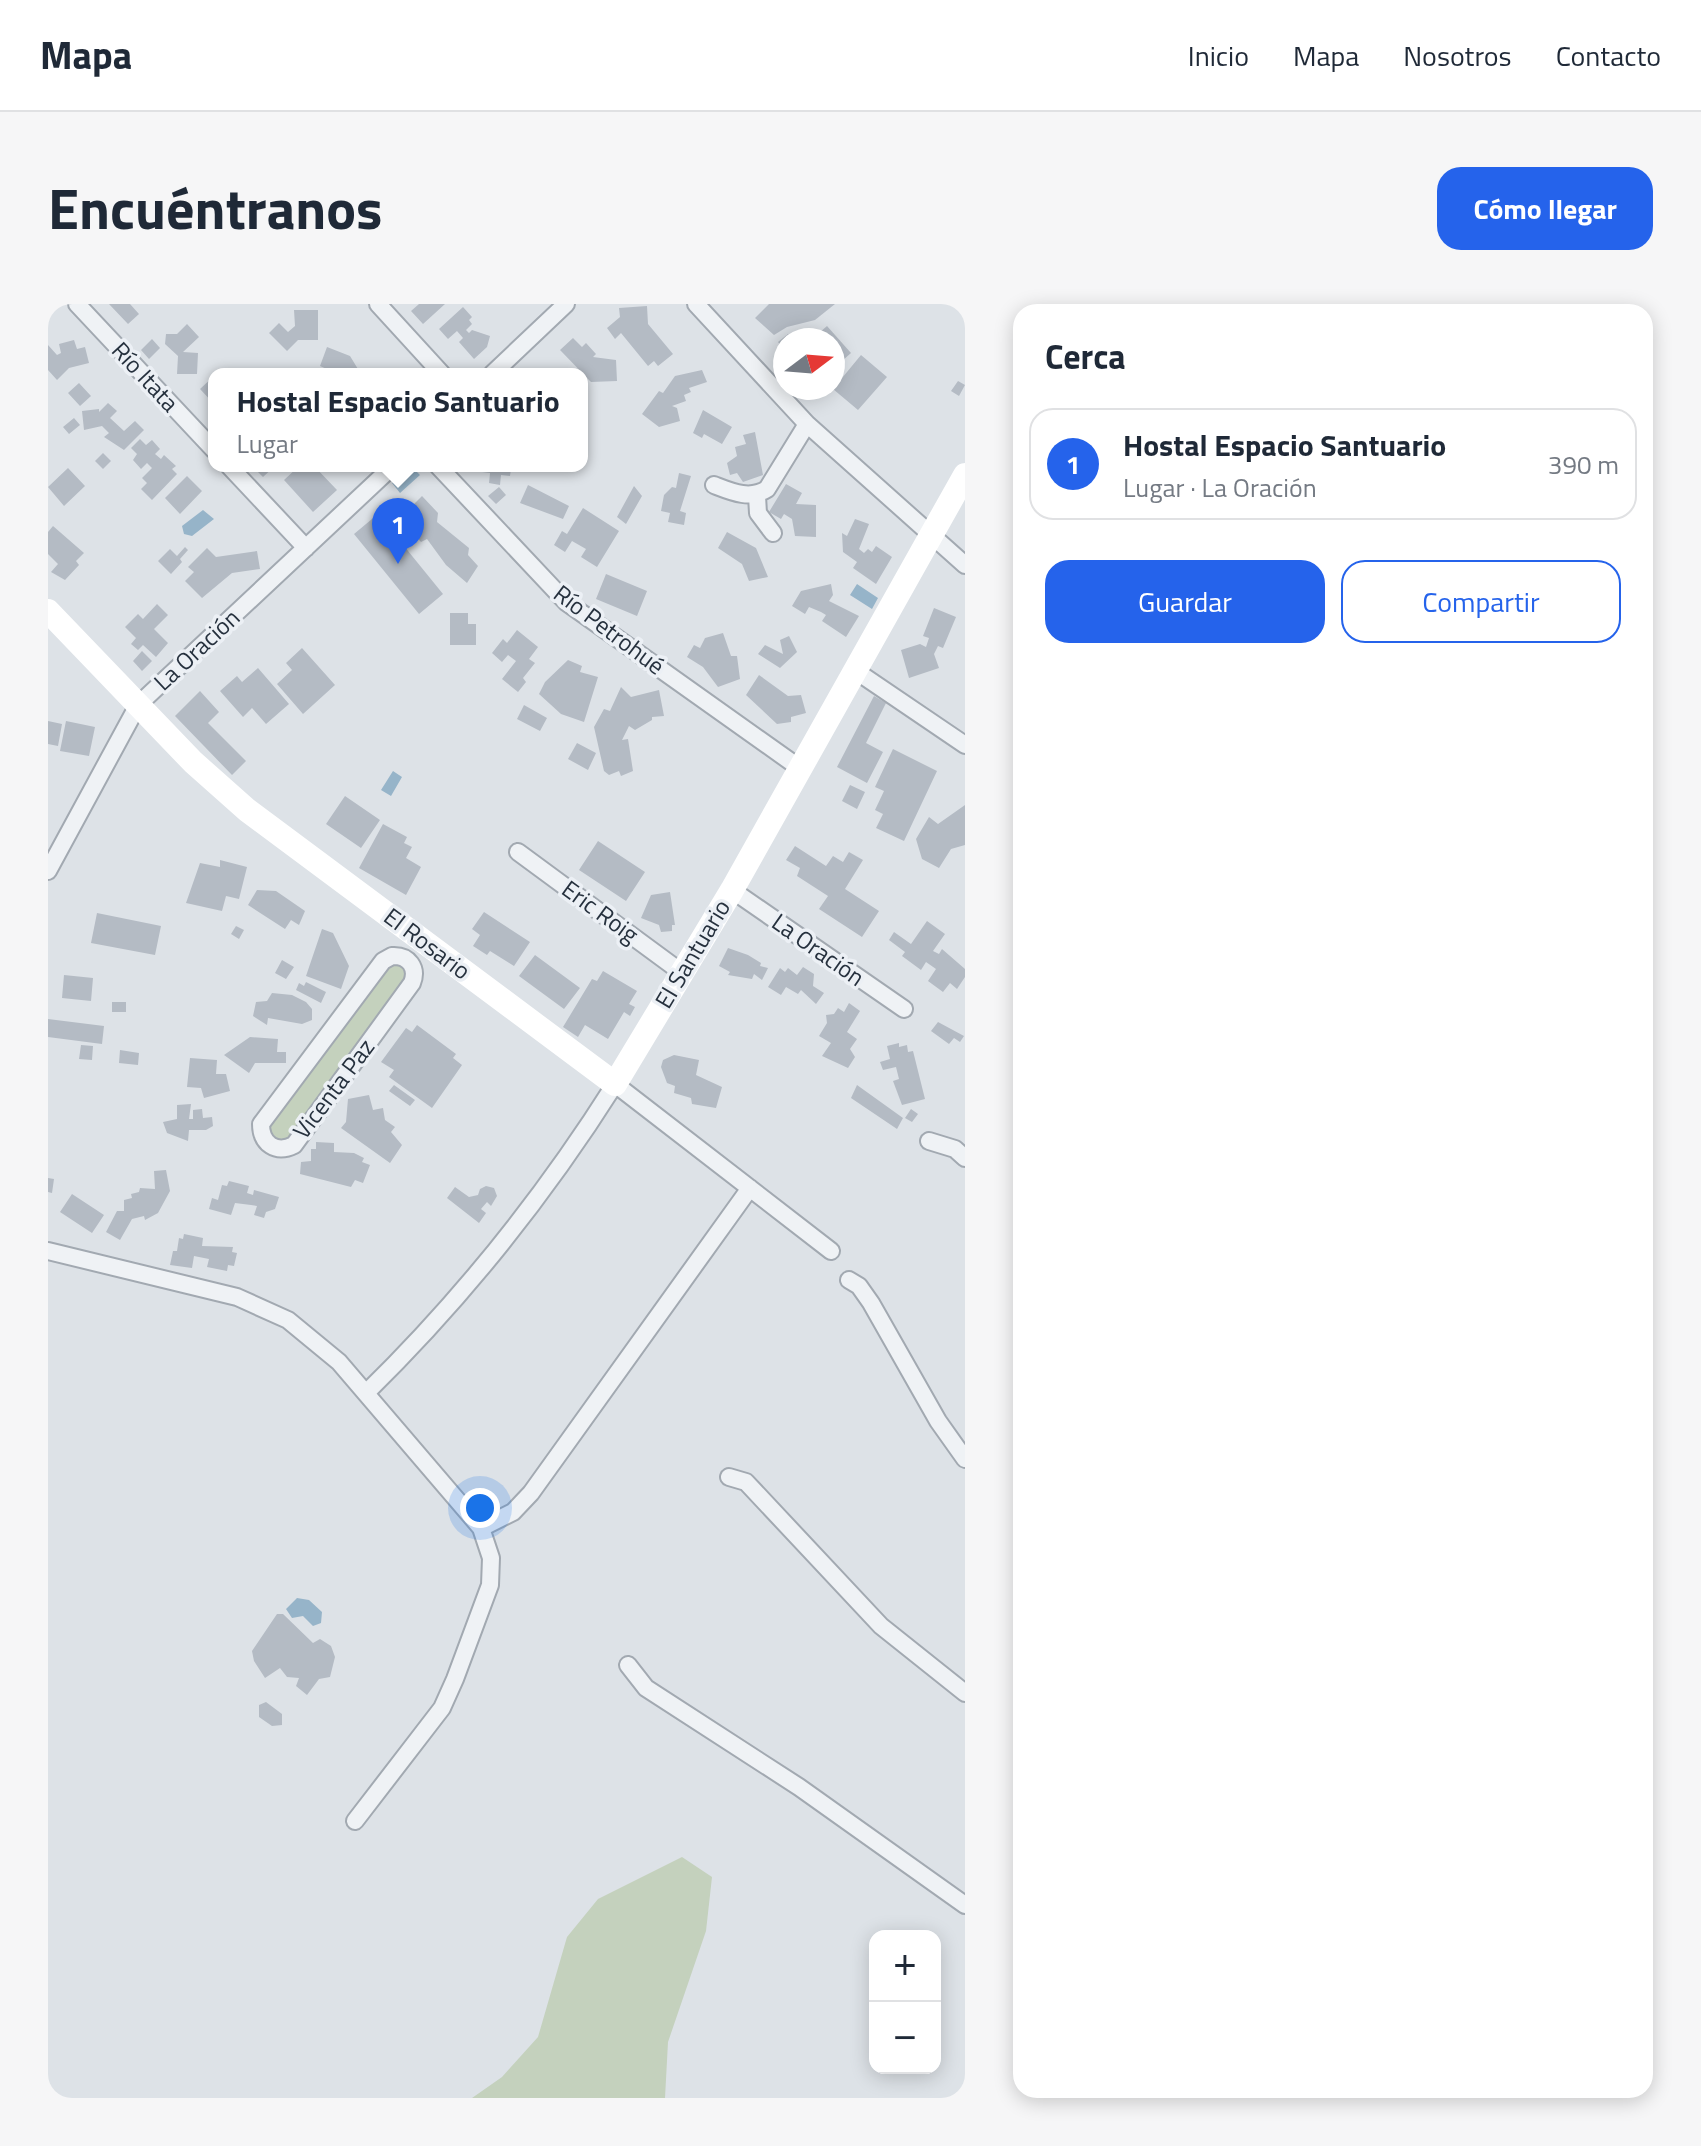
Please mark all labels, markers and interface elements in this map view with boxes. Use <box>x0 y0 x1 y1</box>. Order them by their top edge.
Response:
text: Mapa <box>40 26 132 84</box>
text: Inicio <box>1188 34 1249 77</box>
text: Mapa <box>1293 34 1359 77</box>
text: Nosotros <box>1403 34 1512 77</box>
text: Contacto <box>1556 34 1661 77</box>
text: Encuéntranos <box>48 166 383 251</box>
button: Cómo llegar <box>1437 167 1653 250</box>
north arrow <box>773 328 845 400</box>
text: Cerca <box>1045 330 1126 382</box>
street label: Río Itata <box>104 333 188 420</box>
popup <box>208 368 588 472</box>
text: Hostal Espacio Santuario <box>236 378 560 424</box>
text: Hostal Espacio Santuario <box>1123 422 1446 468</box>
text: Lugar <box>236 424 298 463</box>
text: 1 <box>1066 445 1080 484</box>
text: 390 m <box>1548 445 1619 484</box>
text: Lugar · La Oración <box>1123 468 1317 507</box>
pin: 1 <box>372 498 424 564</box>
button: Guardar <box>1045 560 1325 643</box>
button: Compartir <box>1341 560 1621 643</box>
street label: Río Petrohué <box>546 575 673 683</box>
street label: La Oración <box>145 600 247 699</box>
street label: Eric Roig <box>555 871 647 951</box>
street label: El Santuario <box>645 892 739 1015</box>
street label: El Rosario <box>377 899 479 988</box>
street label: La Oración <box>765 904 872 994</box>
street label: Vicenta Paz <box>284 1031 383 1146</box>
your location <box>460 1488 500 1528</box>
map controls <box>869 1930 941 2074</box>
button: + <box>869 1930 941 2002</box>
button: − <box>869 2002 941 2074</box>

